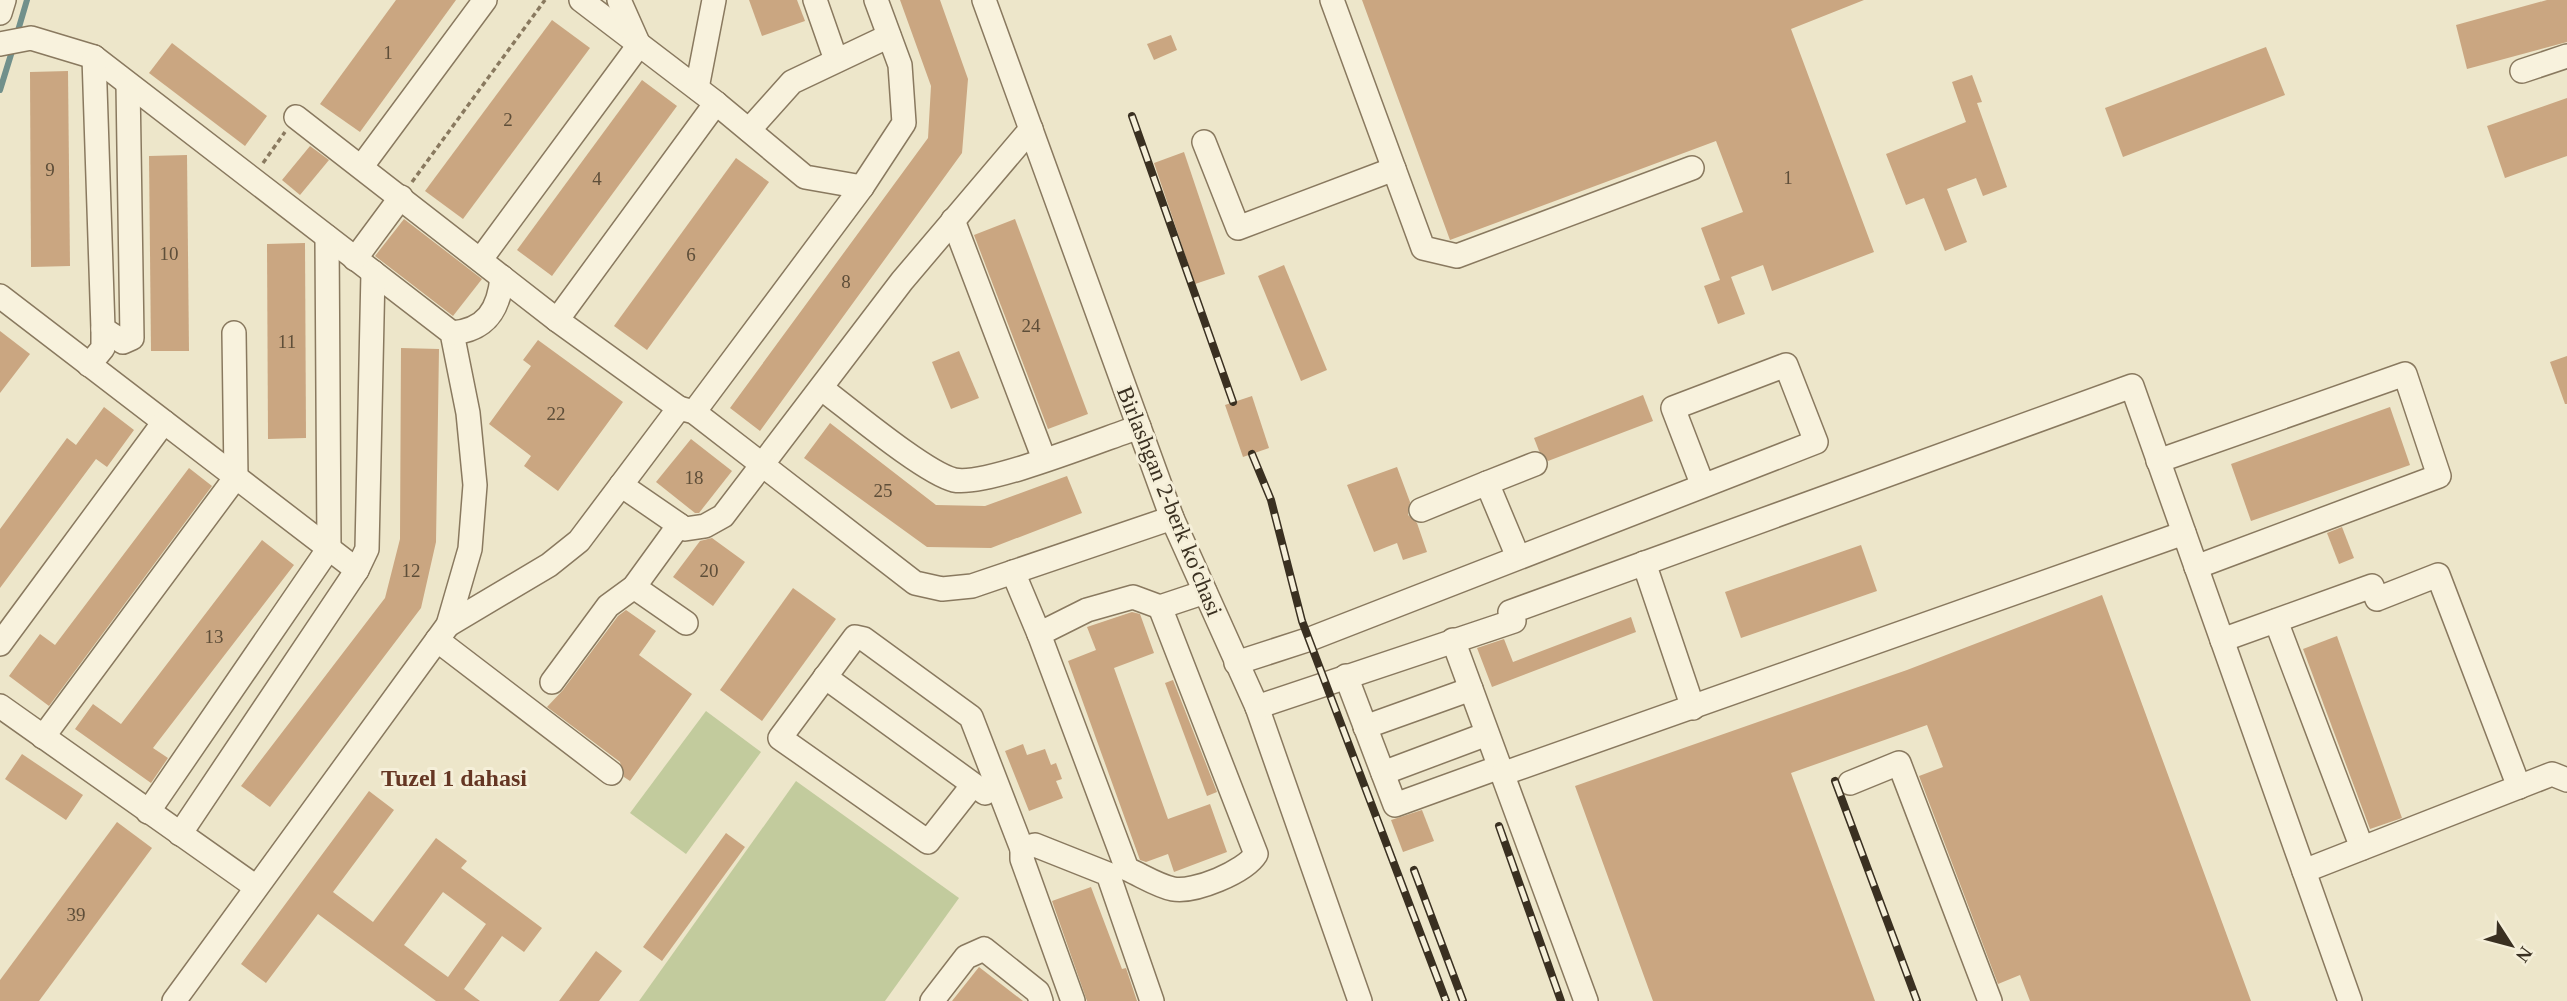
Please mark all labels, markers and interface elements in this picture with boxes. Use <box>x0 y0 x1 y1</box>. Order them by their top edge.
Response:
house number: 1 <box>383 42 393 63</box>
house number: 2 <box>503 109 513 130</box>
house number: 9 <box>45 159 55 180</box>
house number: 1 <box>1783 167 1793 188</box>
house number: 4 <box>592 168 602 189</box>
house number: 10 <box>160 243 179 264</box>
house number: 6 <box>686 244 696 265</box>
house number: 8 <box>841 271 851 292</box>
house number: 24 <box>1022 315 1041 336</box>
house number: 11 <box>278 331 296 352</box>
street label: Birlashgan 2-berk ko'chasi <box>1112 383 1227 620</box>
house number: 22 <box>547 403 566 424</box>
house number: 18 <box>685 467 704 488</box>
house number: 25 <box>874 480 893 501</box>
house number: 12 <box>402 560 421 581</box>
house number: 20 <box>700 560 719 581</box>
house number: 13 <box>205 626 224 647</box>
district label: Tuzel 1 dahasi <box>381 765 527 791</box>
house number: 39 <box>67 904 86 925</box>
north arrow <box>2476 910 2546 980</box>
text: N <box>2512 943 2537 967</box>

